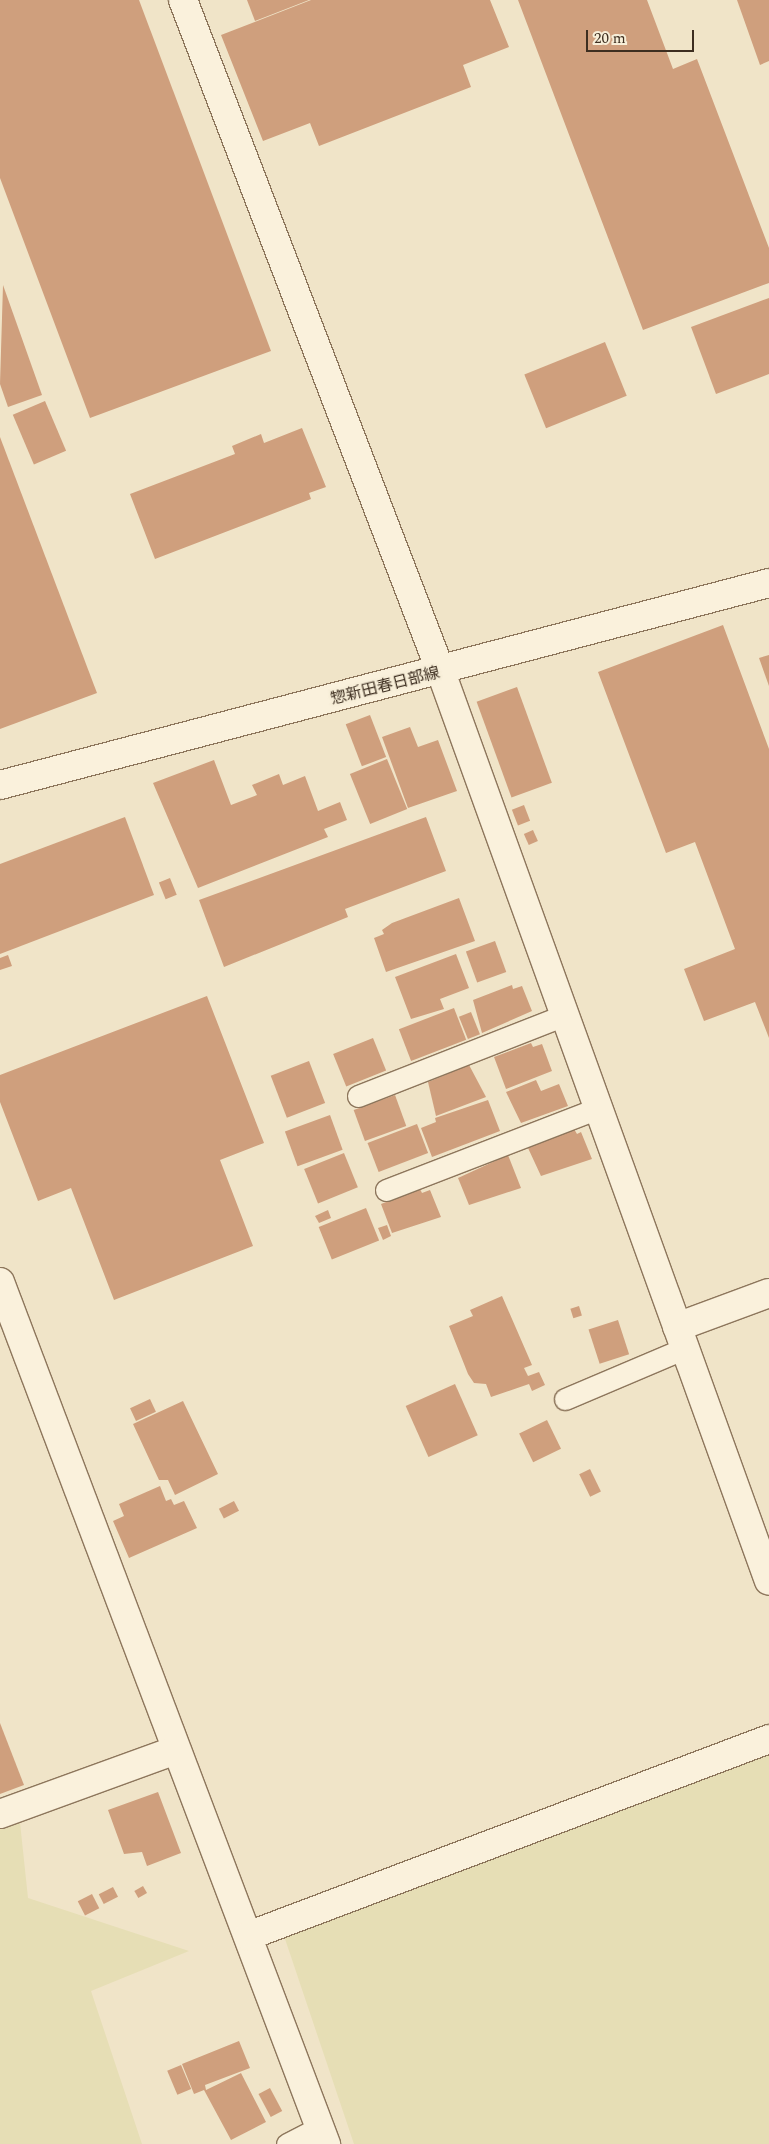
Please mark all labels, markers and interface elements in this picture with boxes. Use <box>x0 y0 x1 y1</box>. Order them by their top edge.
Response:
scale bar <box>589 20 696 52</box>
text: 20 m <box>594 27 626 50</box>
street label: 惣新田春日部線 <box>328 663 442 709</box>

